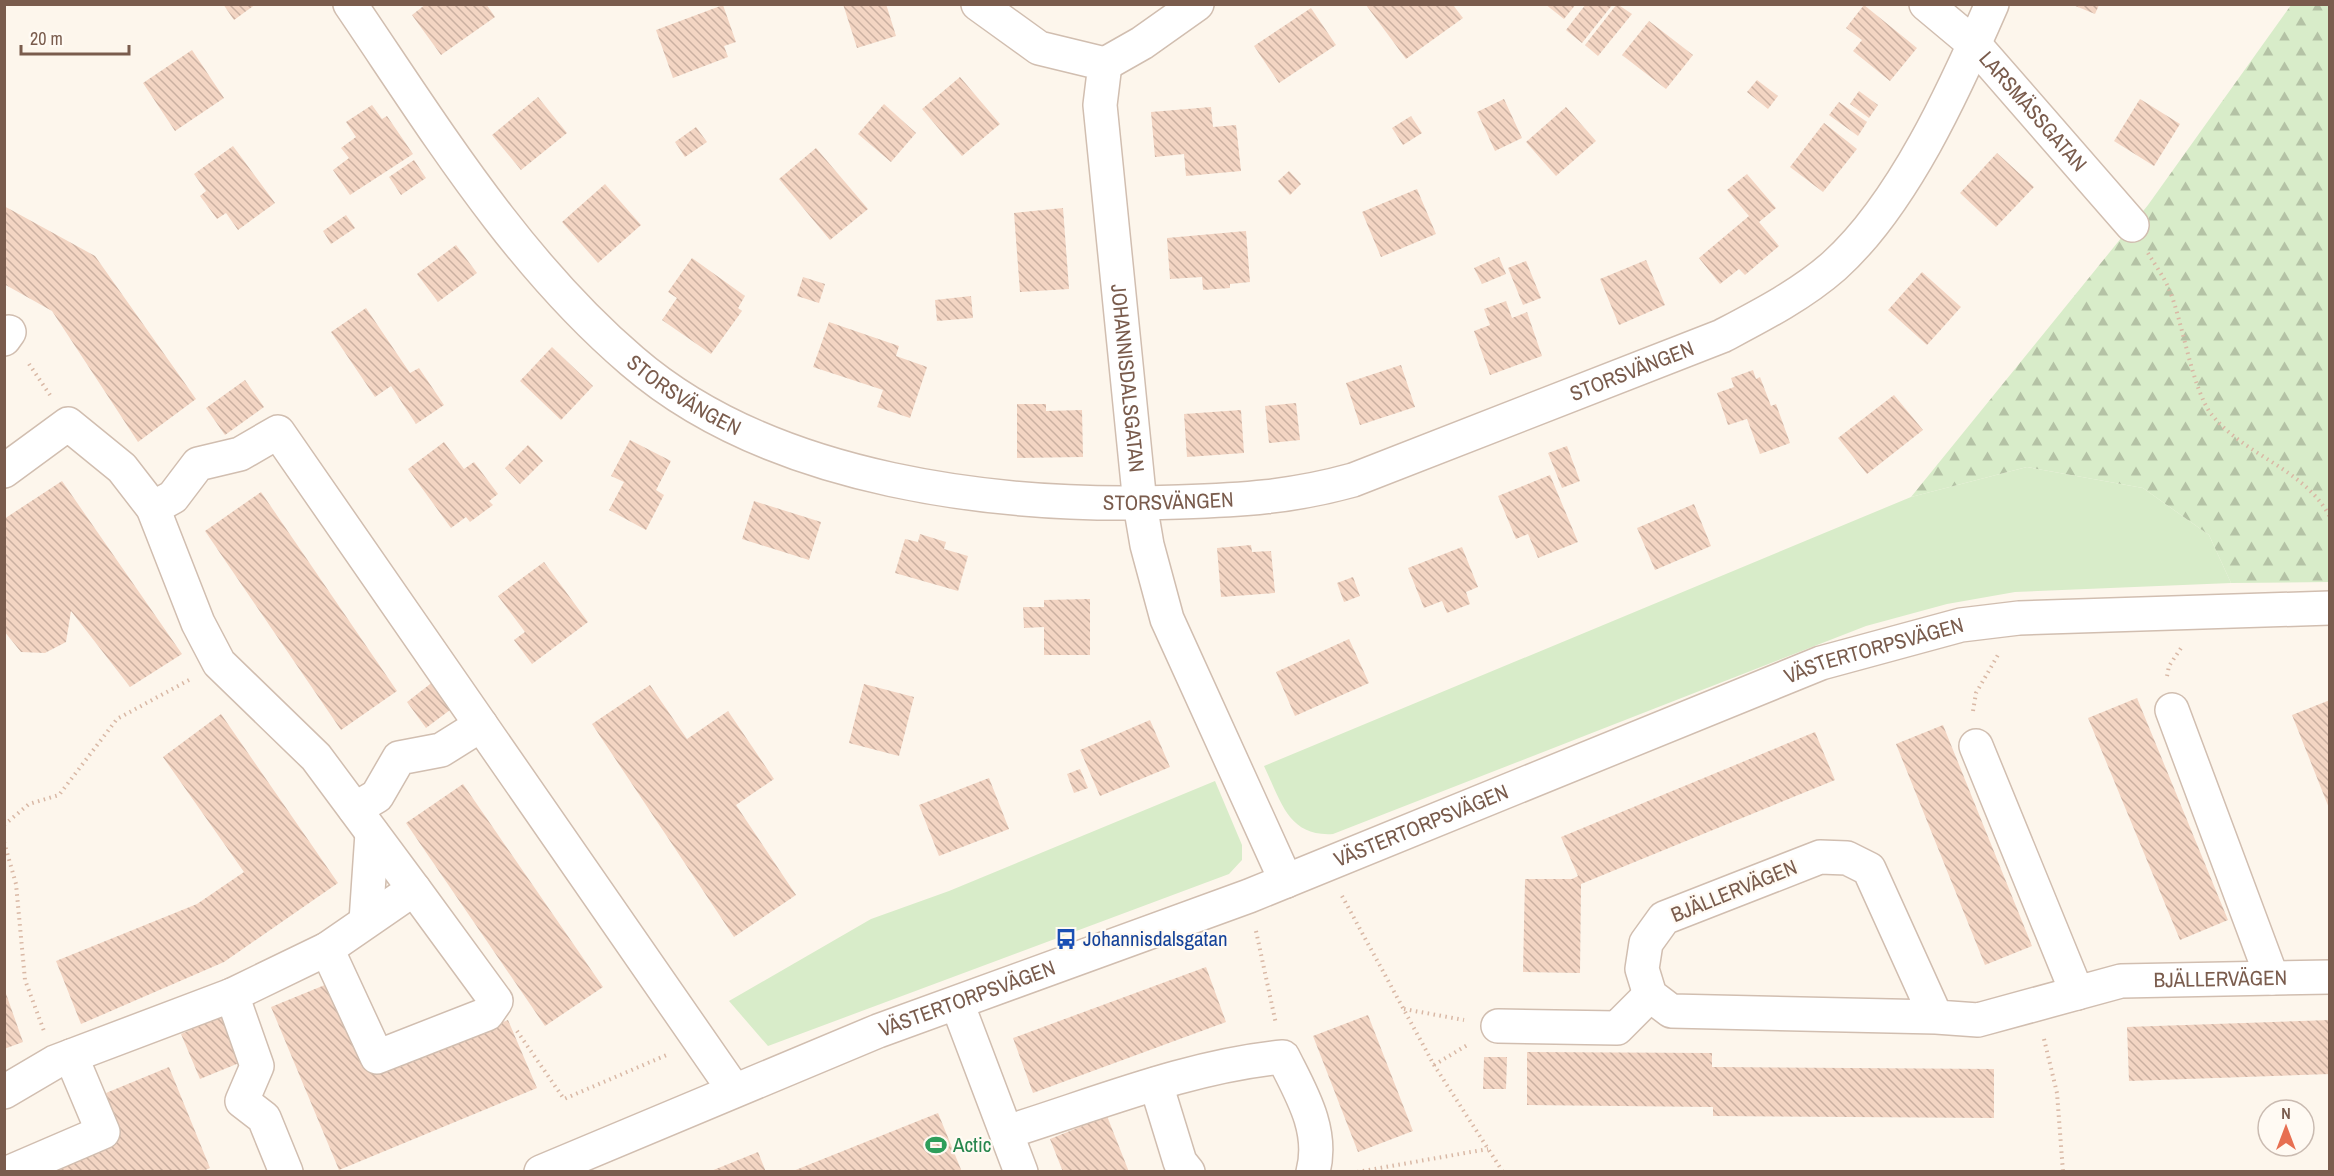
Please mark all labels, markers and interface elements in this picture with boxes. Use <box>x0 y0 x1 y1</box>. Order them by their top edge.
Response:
scale bar <box>21 18 129 56</box>
text: 20 m <box>30 26 63 51</box>
street label: LARSMÄSSGATAN <box>1973 45 2094 177</box>
street label: JOHANNISDALSGATAN <box>1104 283 1152 474</box>
street label: STORSVÄNGEN <box>1566 333 1698 408</box>
street label: STORSVÄNGEN <box>621 348 746 442</box>
street label: STORSVÄNGEN <box>1103 485 1234 517</box>
street label: VÄSTERTORPSVÄGEN <box>1780 610 1967 690</box>
street label: VÄSTERTORPSVÄGEN <box>1330 777 1512 874</box>
street label: BJÄLLERVÄGEN <box>1667 852 1801 929</box>
place label: Johannisdalsgatan <box>1083 924 1228 953</box>
bus stop icon: Johannisdalsgatan <box>1054 927 1078 951</box>
street label: VÄSTERTORPSVÄGEN <box>875 953 1059 1044</box>
street label: BJÄLLERVÄGEN <box>2153 963 2287 994</box>
north arrow <box>2256 1098 2316 1158</box>
text: N <box>2281 1102 2291 1124</box>
place label: Actic <box>952 1130 991 1159</box>
sports icon: Actic <box>924 1133 948 1157</box>

